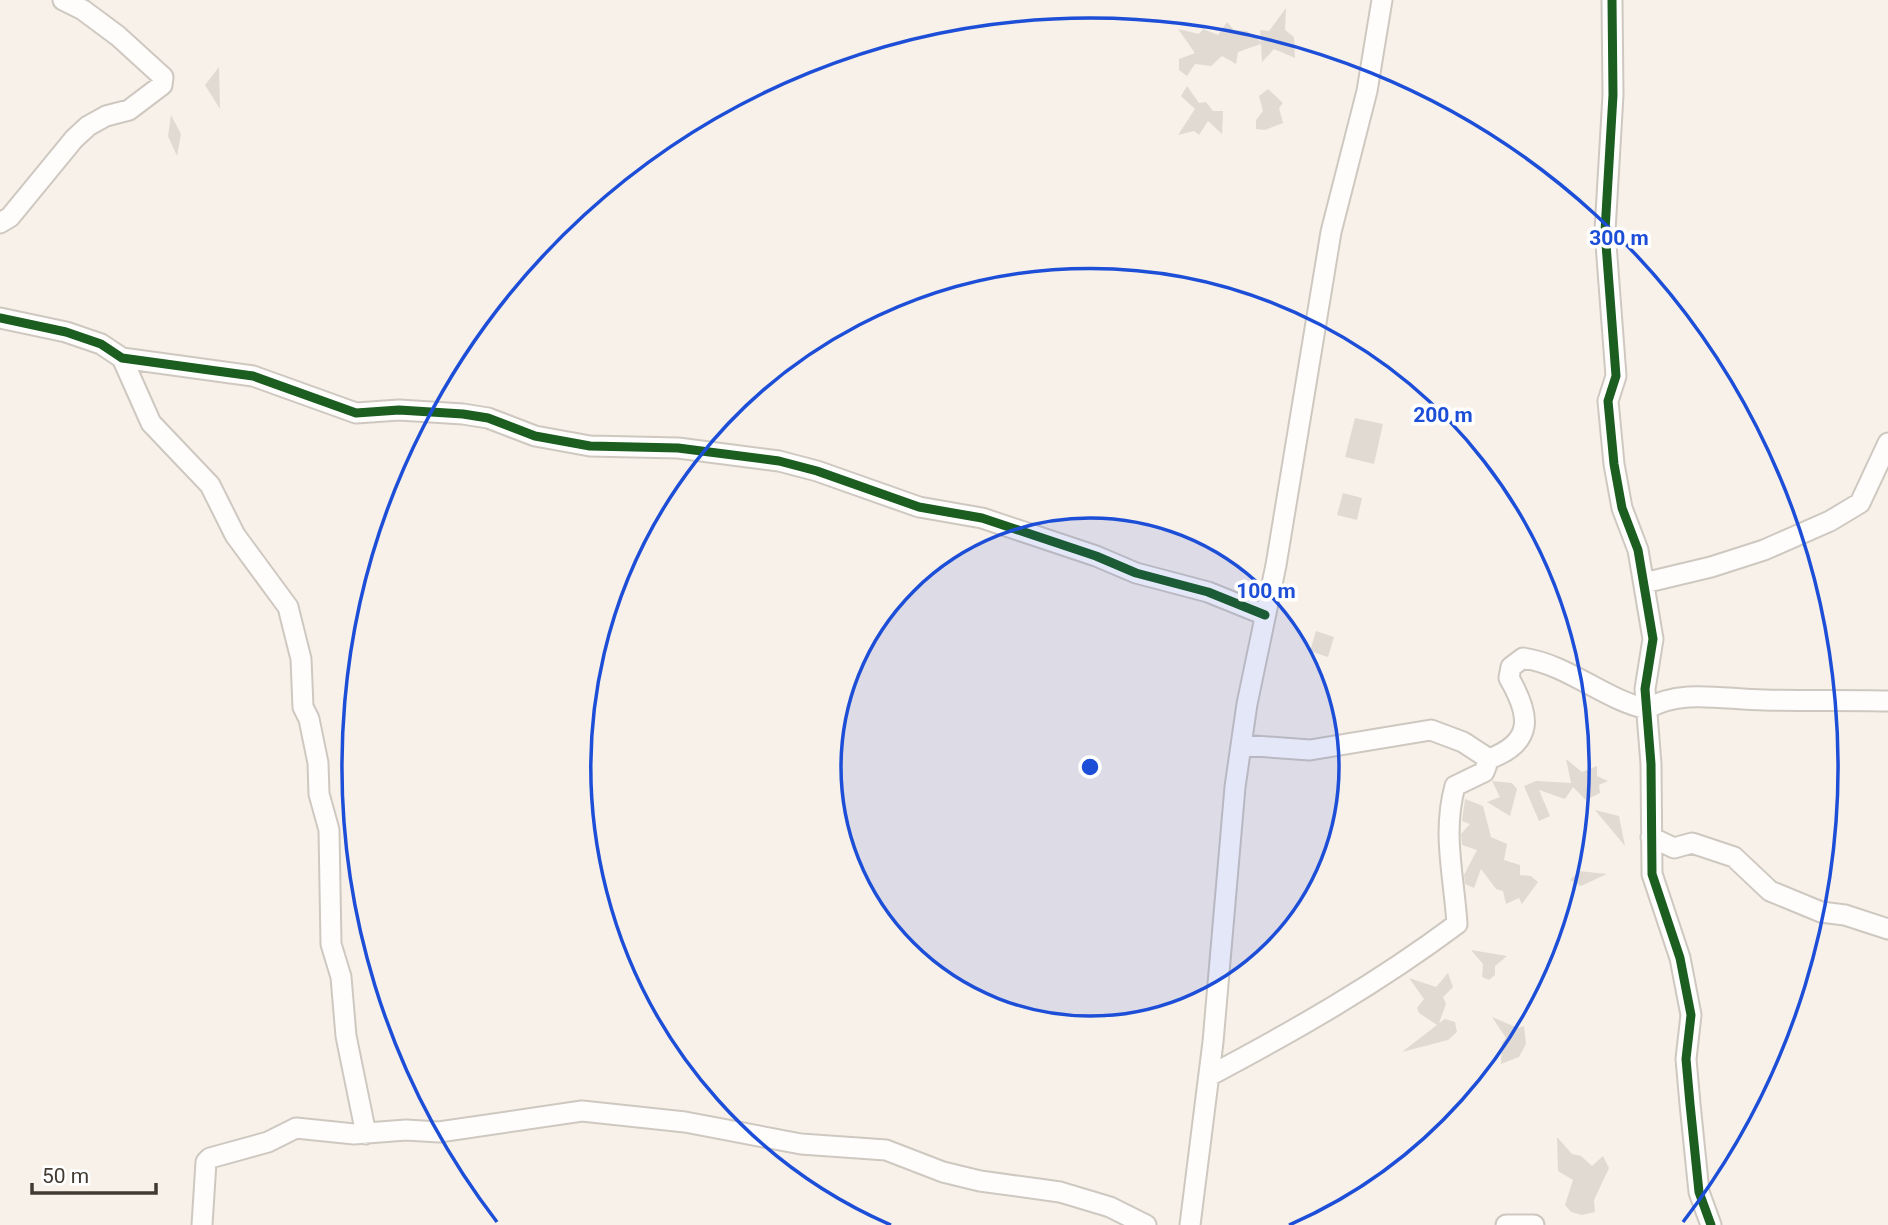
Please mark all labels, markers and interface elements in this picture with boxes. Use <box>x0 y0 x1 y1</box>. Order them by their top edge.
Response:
text: 300 m <box>1589 226 1649 250</box>
text: 200 m <box>1413 403 1473 427</box>
text: 100 m <box>1236 579 1296 603</box>
centre of rings <box>1078 755 1102 779</box>
scale bar <box>32 1152 156 1196</box>
text: 50 m <box>42 1164 89 1188</box>

